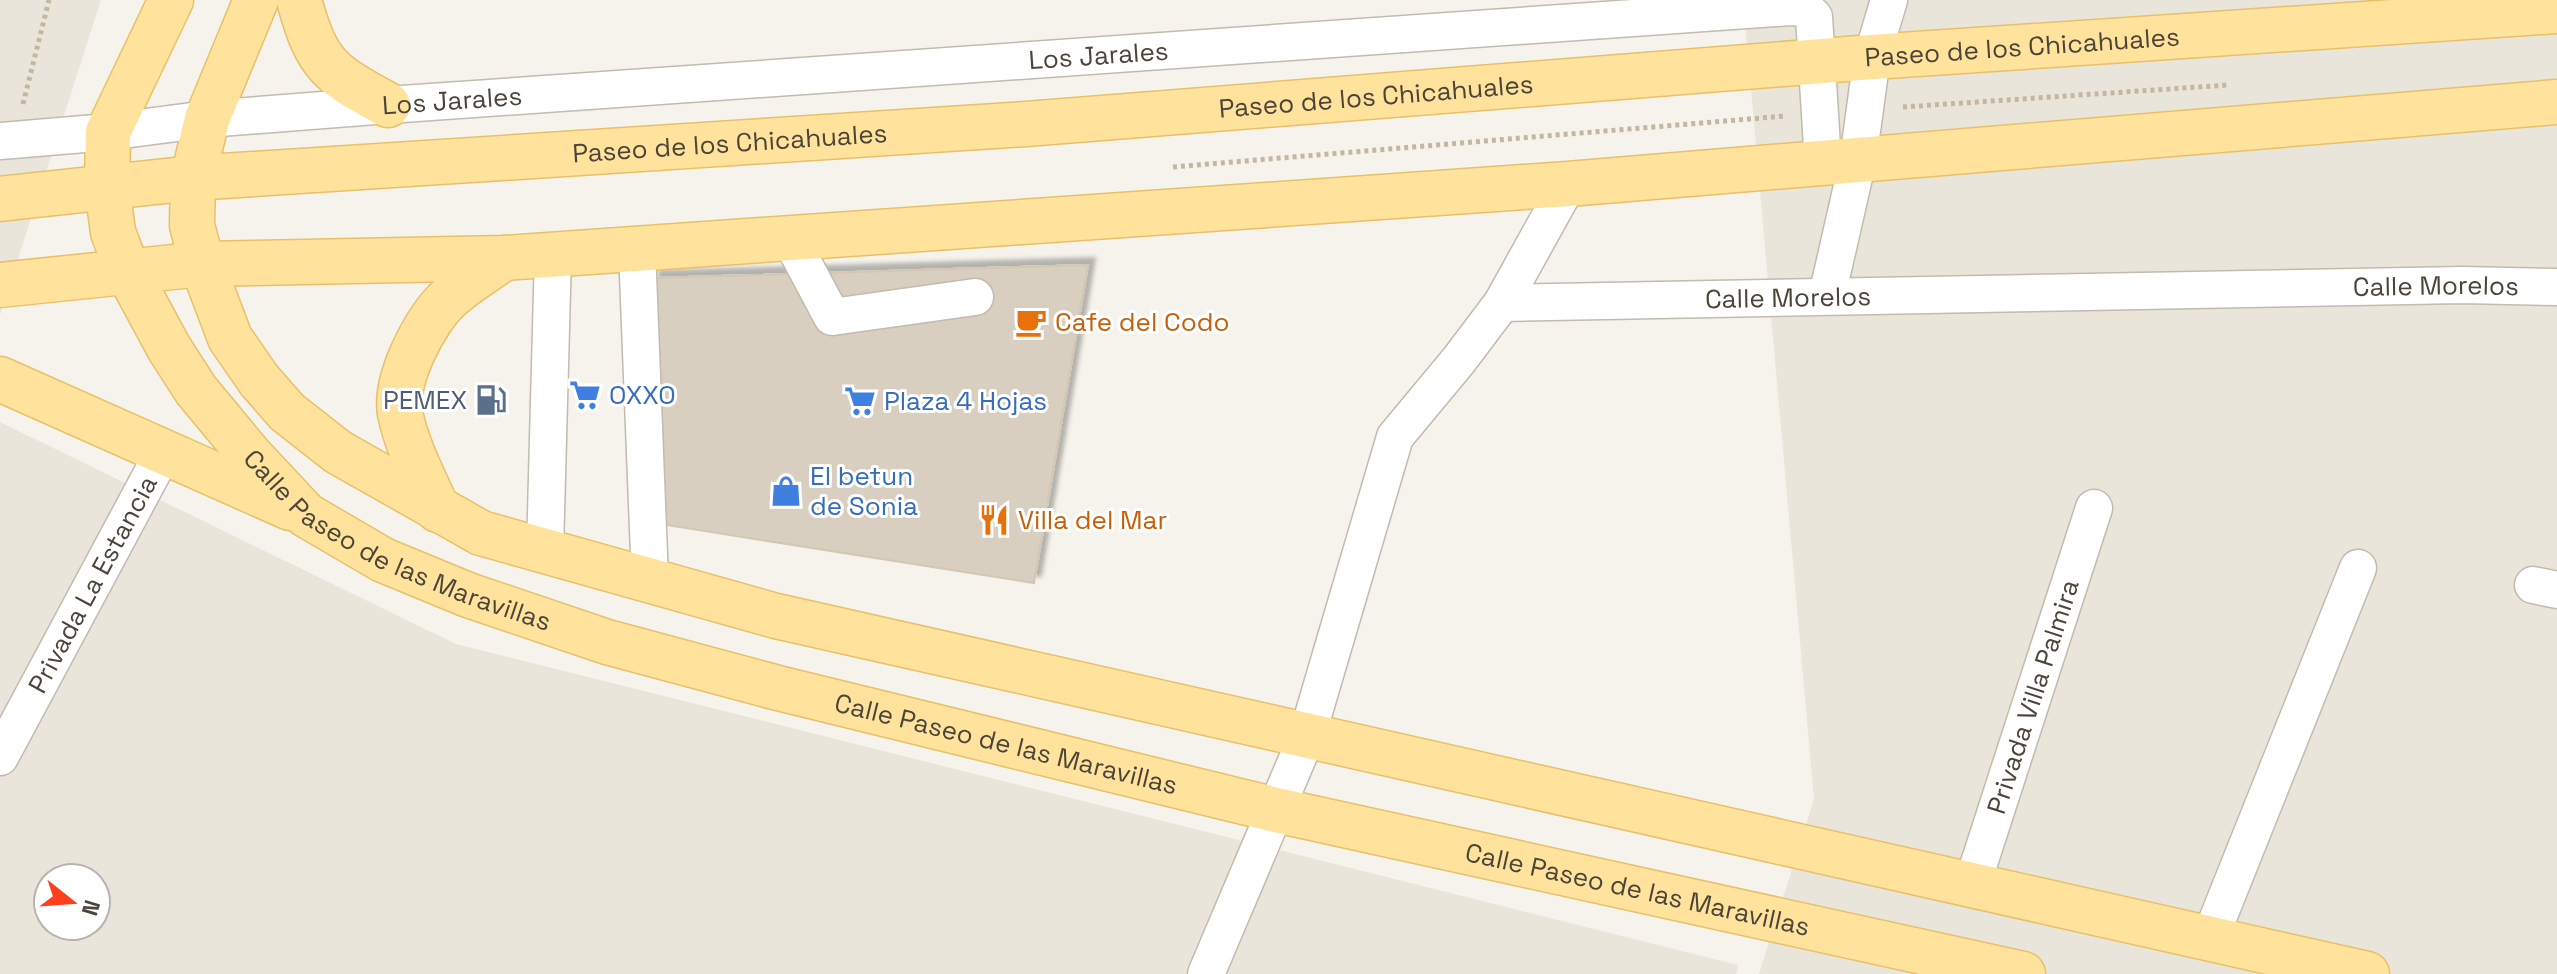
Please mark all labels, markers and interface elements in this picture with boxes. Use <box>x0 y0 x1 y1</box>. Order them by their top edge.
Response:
street label: Paseo de los Chicahuales <box>1864 19 2181 74</box>
street label: Los Jarales <box>1027 33 1170 77</box>
street label: Paseo de los Chicahuales <box>1217 67 1535 126</box>
street label: Los Jarales <box>381 79 523 122</box>
street label: Paseo de los Chicahuales <box>571 116 888 170</box>
street label: Calle Morelos <box>2353 268 2519 304</box>
street label: Calle Morelos <box>1705 279 1871 316</box>
cafe icon: Cafe del Codo <box>1014 305 1048 339</box>
place label: Cafe del Codo <box>1055 305 1230 339</box>
supermarket icon: OXXO <box>568 378 602 412</box>
place label: OXXO <box>609 378 676 412</box>
place label: PEMEX <box>383 383 467 417</box>
fuel station icon: PEMEX <box>474 383 508 417</box>
supermarket icon: Plaza 4 Hojas <box>843 384 877 418</box>
place label: Plaza 4 Hojas <box>884 384 1047 418</box>
street label: Calle Paseo de las Maravillas <box>236 442 555 639</box>
place label: El betun de Sonia <box>810 459 918 523</box>
street label: Privada La Estancia <box>20 470 165 699</box>
shop icon: El betun de Sonia <box>769 474 803 508</box>
restaurant icon: Villa del Mar <box>977 503 1011 537</box>
place label: Villa del Mar <box>1018 503 1167 537</box>
street label: Privada Villa Palmira <box>1979 575 2087 818</box>
street label: Calle Paseo de las Maravillas <box>831 686 1181 802</box>
street label: Calle Paseo de las Maravillas <box>1462 835 1813 944</box>
north arrow <box>32 862 112 942</box>
text: N <box>76 897 107 919</box>

